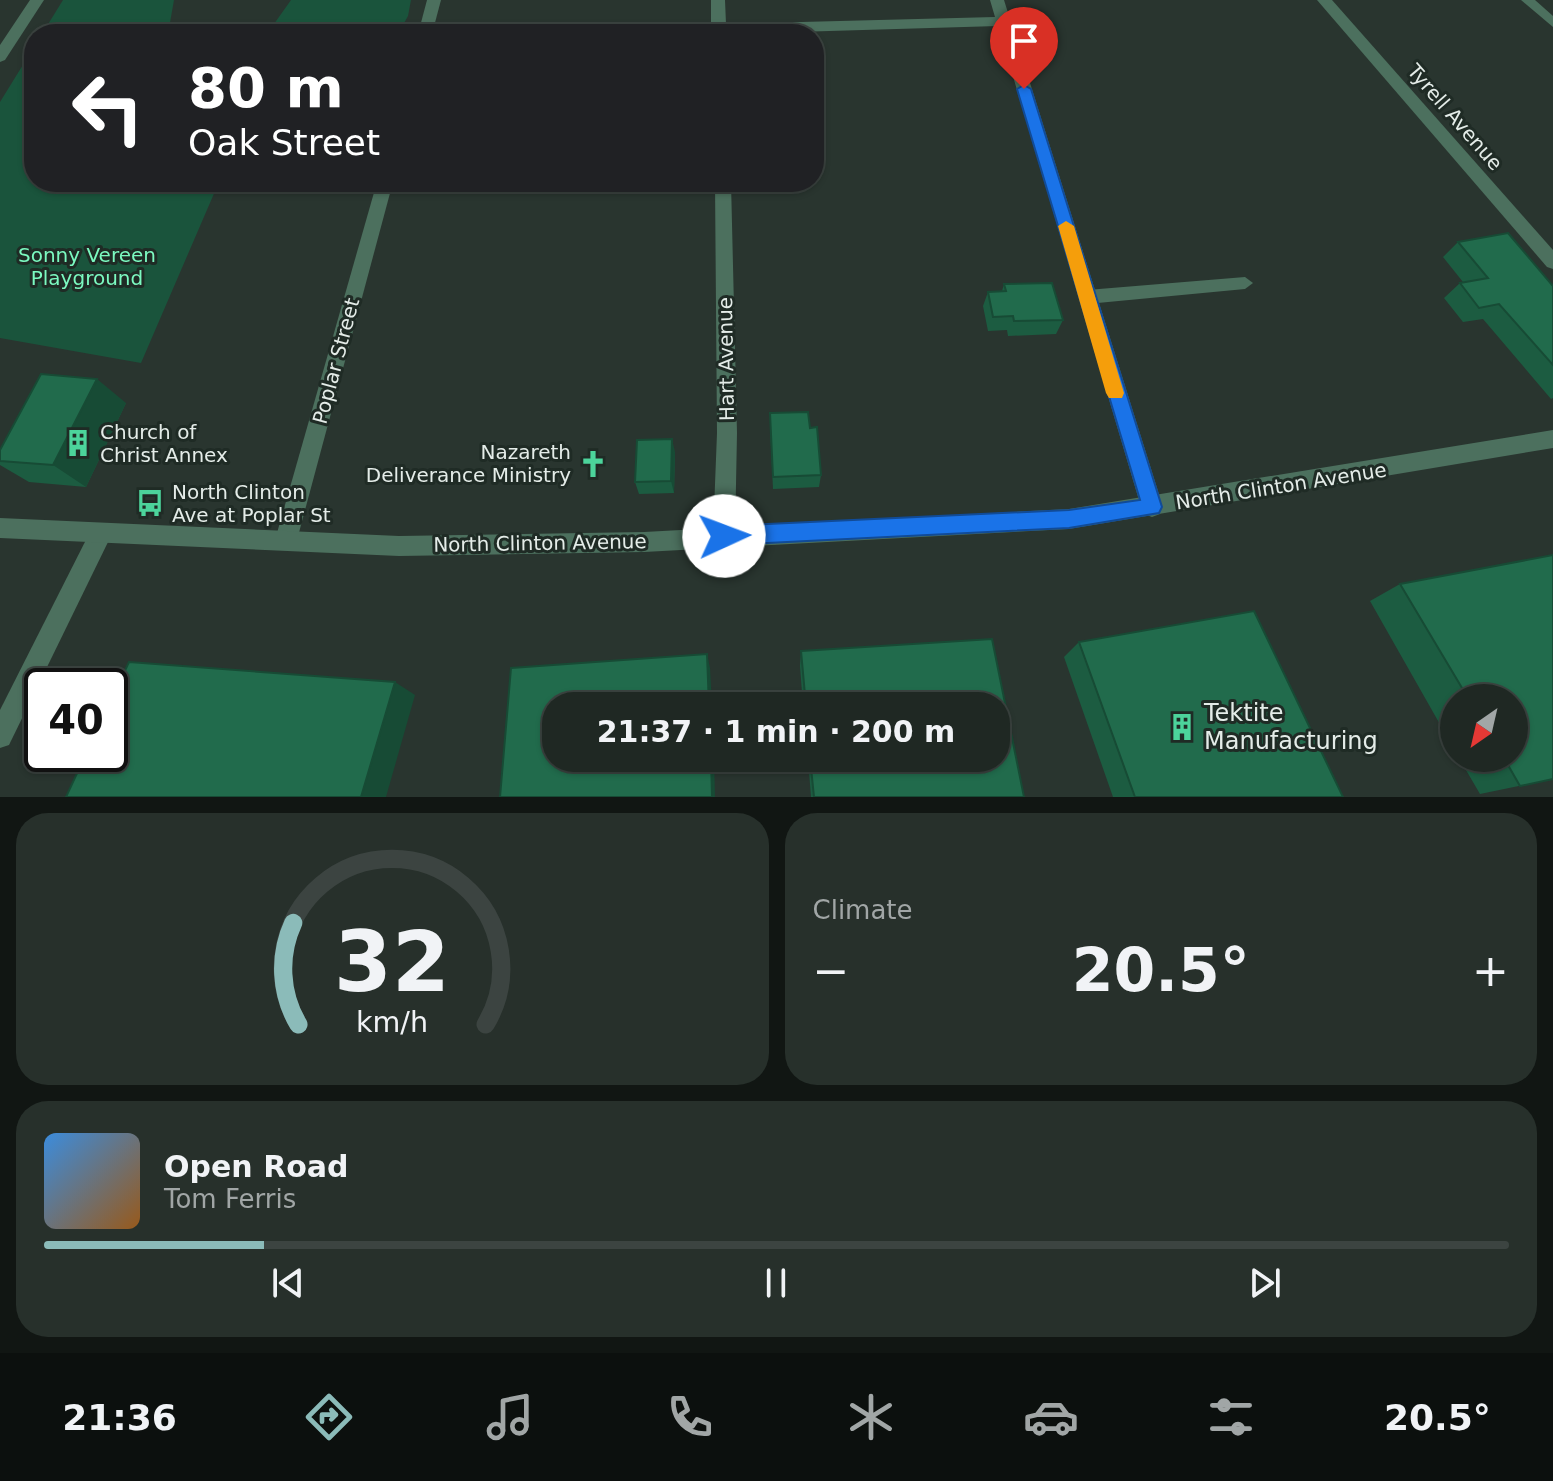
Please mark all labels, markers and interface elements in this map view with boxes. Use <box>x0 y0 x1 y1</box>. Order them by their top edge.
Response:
pin <box>990 7 1058 89</box>
icon: arrive <box>1002 19 1046 63</box>
text: 80 m <box>188 55 344 120</box>
icon: left <box>56 56 160 160</box>
street label: Tyrell Avenue <box>1402 58 1508 175</box>
text: Oak Street <box>188 122 380 163</box>
park label: Sonny Vereen Playground <box>18 243 156 290</box>
street label: Poplar Street <box>308 295 364 427</box>
street label: Hart Avenue <box>713 297 739 421</box>
place label: Church of Christ Annex <box>100 420 228 467</box>
building icon: Church of Christ Annex <box>63 428 93 458</box>
place label: Nazareth Deliverance Ministry <box>366 440 571 487</box>
church icon: Nazareth Deliverance Ministry <box>578 449 608 479</box>
street label: North Clinton Avenue <box>1174 457 1388 515</box>
place label: North Clinton Ave at Poplar St <box>172 480 331 527</box>
bus stop icon: North Clinton Ave at Poplar St <box>135 488 165 518</box>
position arrow <box>682 494 766 578</box>
street label: North Clinton Avenue <box>433 529 647 557</box>
speed limit sign: 40 <box>24 668 128 772</box>
north arrow <box>1440 684 1528 772</box>
map controls <box>1440 684 1528 772</box>
place label: Tektite Manufacturing <box>1203 699 1378 755</box>
building icon: Tektite Manufacturing <box>1167 712 1197 742</box>
text: 21:37 · 1 min · 200 m <box>597 714 955 749</box>
text: Climate <box>813 895 913 925</box>
text: 32 <box>334 914 450 1011</box>
text: 20.5° <box>1072 935 1250 1005</box>
text: − <box>813 945 849 996</box>
text: + <box>1472 945 1509 996</box>
text: km/h <box>356 1005 428 1039</box>
text: Open Road <box>164 1149 349 1184</box>
text: Tom Ferris <box>164 1184 296 1214</box>
icon: previous <box>266 1261 310 1305</box>
icon: pause <box>754 1261 798 1305</box>
icon: next <box>1243 1261 1287 1305</box>
icon: directions <box>301 1389 357 1445</box>
icon: music <box>482 1389 538 1445</box>
icon: phone <box>662 1389 718 1445</box>
icon: climate <box>843 1389 899 1445</box>
icon: car <box>1023 1389 1079 1445</box>
icon: filters <box>1203 1389 1259 1445</box>
text: 21:36 <box>62 1397 177 1438</box>
text: 20.5° <box>1384 1397 1491 1438</box>

